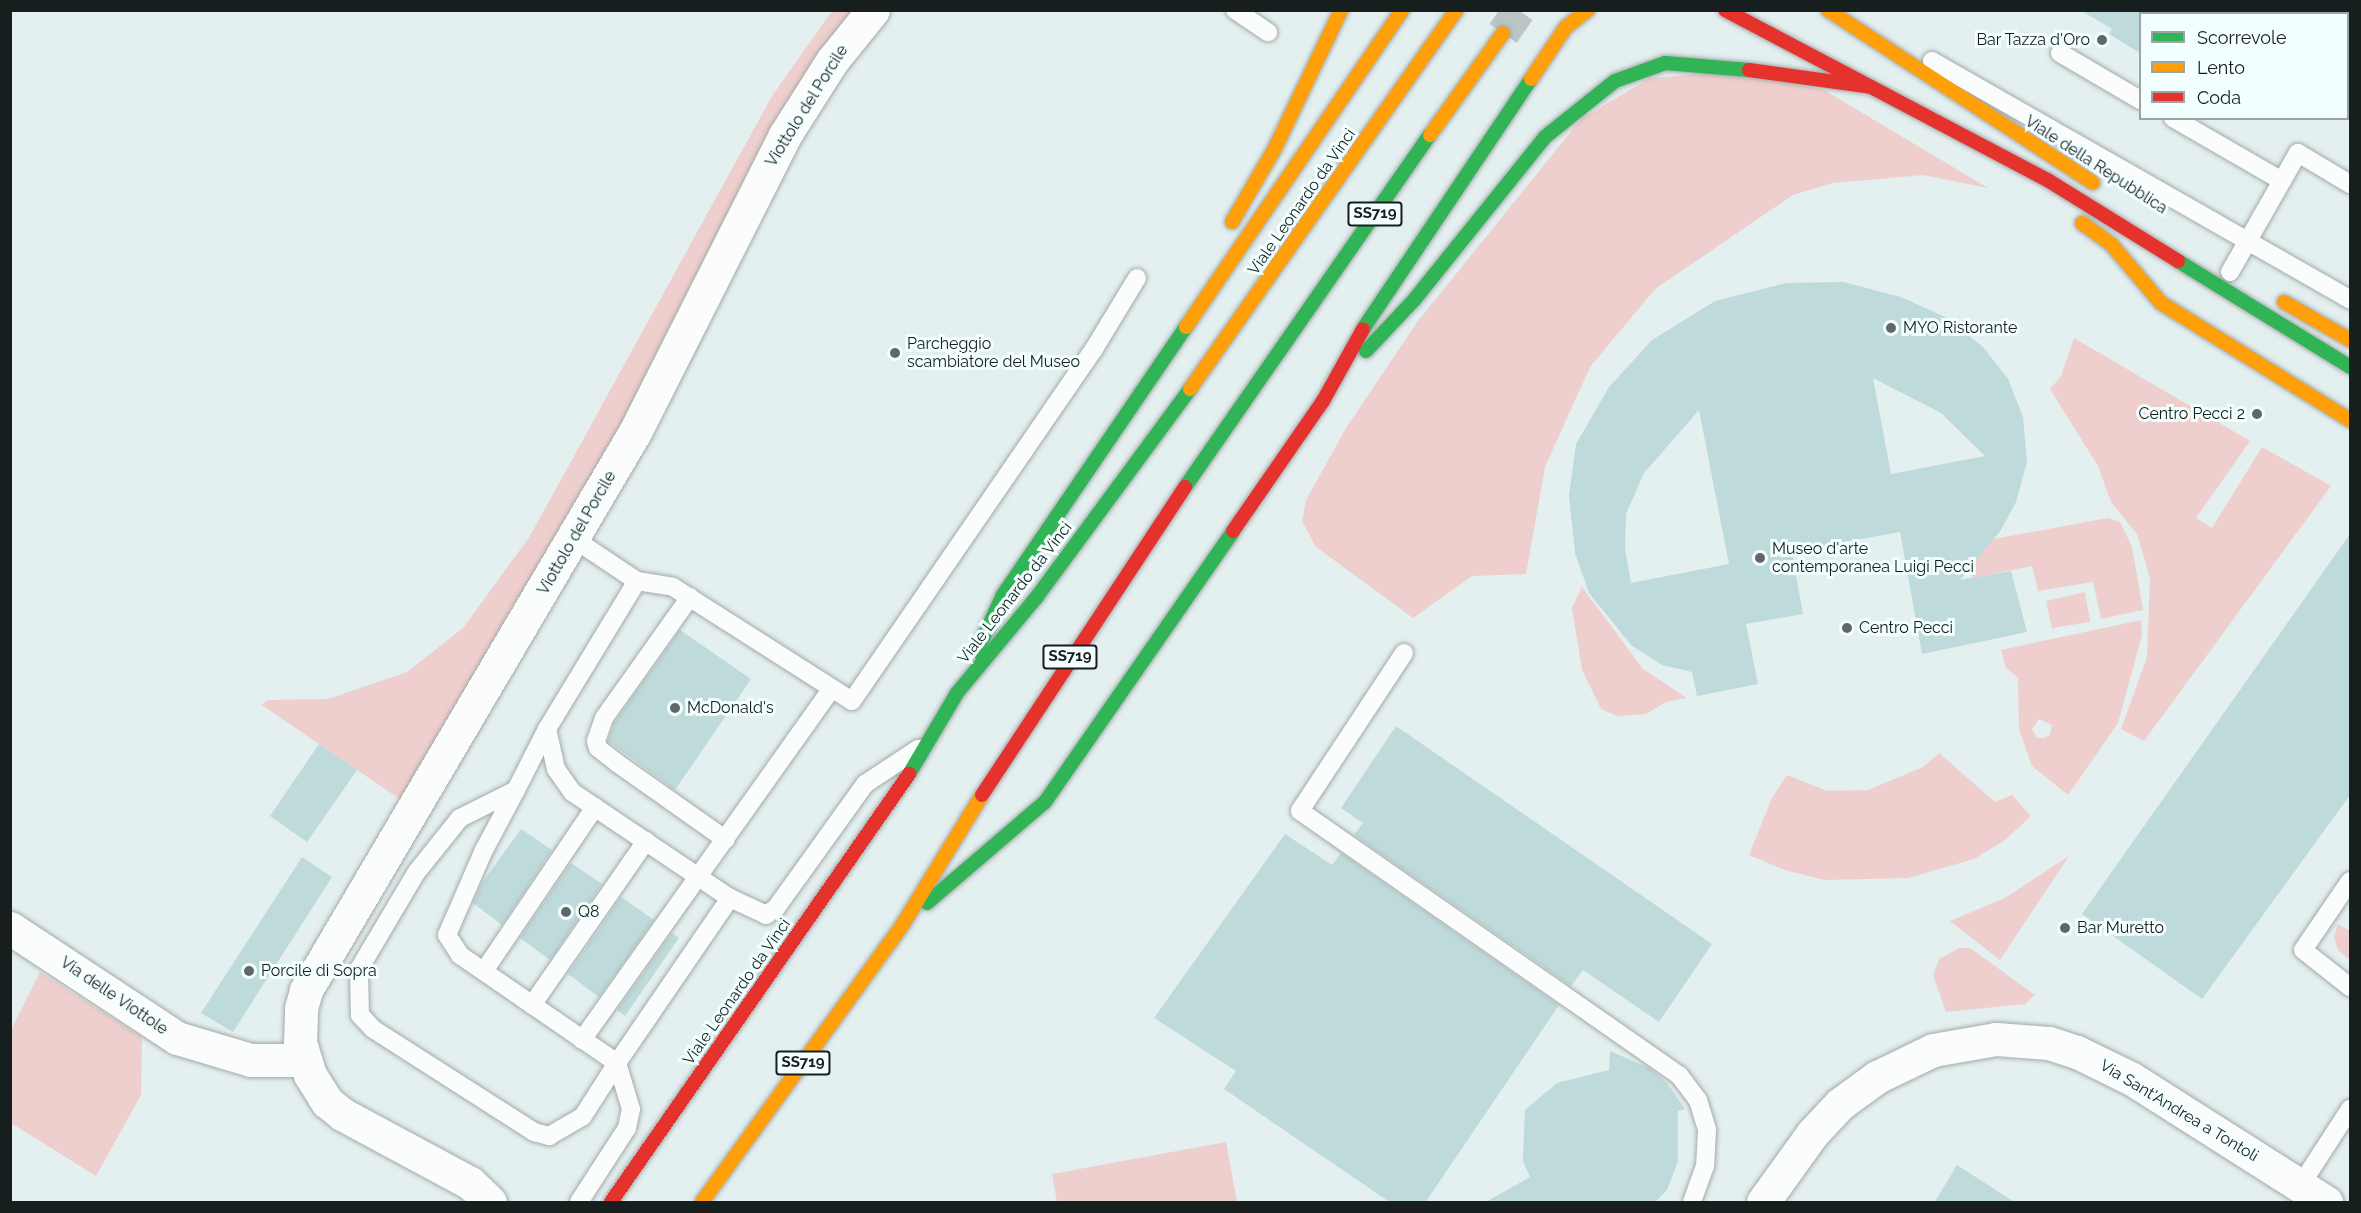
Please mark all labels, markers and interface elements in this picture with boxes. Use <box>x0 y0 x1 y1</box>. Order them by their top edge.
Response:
legend <box>2139 12 2349 120</box>
text: Scorrevole <box>2197 27 2287 48</box>
place label: Bar Tazza d'Oro <box>1976 30 2090 50</box>
marker: Bar Tazza d'Oro <box>2095 33 2109 47</box>
street label: Viottolo del Porcile <box>762 41 852 171</box>
text: Lento <box>2197 57 2245 78</box>
text: Coda <box>2197 87 2241 108</box>
street label: Viale della Repubblica <box>2021 112 2171 218</box>
street label: Viale Leonardo da Vinci <box>1244 125 1360 279</box>
road number: SS719 <box>1346 202 1404 226</box>
place label: MYO Ristorante <box>1903 318 2017 338</box>
marker: MYO Ristorante <box>1884 321 1898 335</box>
place label: Parcheggio scambiatore del Museo <box>907 334 1080 372</box>
marker: Parcheggio scambiatore del Museo <box>888 346 902 360</box>
place label: Centro Pecci 2 <box>2138 404 2245 424</box>
marker: Centro Pecci 2 <box>2250 407 2264 421</box>
street label: Viottolo del Porcile <box>534 467 620 599</box>
street label: Viale Leonardo da Vinci <box>954 518 1076 668</box>
place label: Museo d'arte contemporanea Luigi Pecci <box>1772 539 1974 577</box>
marker: Museo d'arte contemporanea Luigi Pecci <box>1753 551 1767 565</box>
place label: Centro Pecci <box>1859 618 1953 638</box>
marker: Centro Pecci <box>1840 621 1854 635</box>
road number: SS719 <box>1042 645 1098 669</box>
place label: McDonald's <box>687 698 774 718</box>
marker: McDonald's <box>668 701 682 715</box>
place label: Q8 <box>578 902 599 922</box>
marker: Q8 <box>559 905 573 919</box>
street label: Viale Leonardo da Vinci <box>679 915 795 1069</box>
place label: Bar Muretto <box>2077 918 2164 938</box>
marker: Bar Muretto <box>2058 921 2072 935</box>
street label: Via delle Viottole <box>56 953 172 1039</box>
place label: Porcile di Sopra <box>261 961 377 981</box>
marker: Porcile di Sopra <box>242 964 256 978</box>
road number: SS719 <box>774 1051 832 1075</box>
street label: Via Sant'Andrea a Tontoli <box>2096 1056 2262 1166</box>

